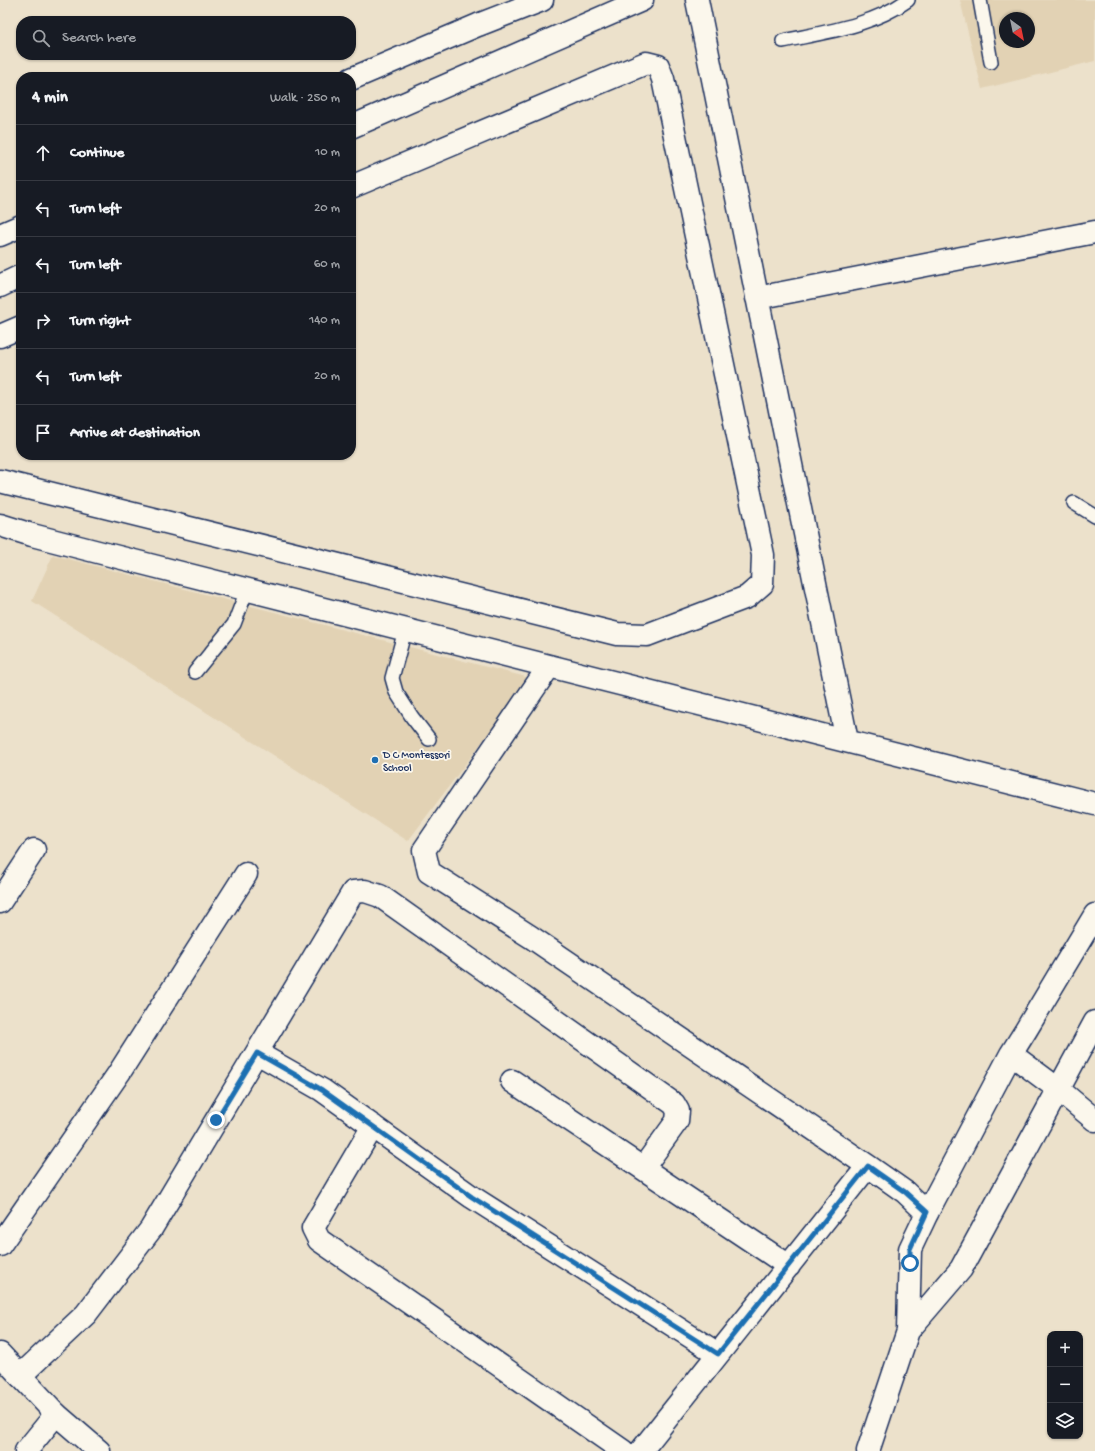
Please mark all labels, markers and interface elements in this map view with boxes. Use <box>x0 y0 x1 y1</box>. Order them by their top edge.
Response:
north arrow <box>999 12 1035 48</box>
search box <box>16 16 356 60</box>
icon: search <box>30 27 52 49</box>
text: Search here <box>62 29 136 47</box>
text: 4 min <box>32 88 68 108</box>
text: Walk · 250 m <box>270 91 340 106</box>
icon: ahead <box>32 142 54 164</box>
text: Continue <box>70 144 124 162</box>
text: 10 m <box>315 145 340 160</box>
icon: left <box>32 198 54 220</box>
text: Turn left <box>70 200 121 218</box>
text: 20 m <box>314 201 340 216</box>
icon: left <box>32 254 54 276</box>
text: Turn left <box>70 256 121 274</box>
text: 60 m <box>314 257 340 272</box>
icon: right <box>32 310 54 332</box>
text: Turn right <box>70 312 130 330</box>
text: 140 m <box>309 313 340 328</box>
icon: left <box>32 366 54 388</box>
text: Turn left <box>70 368 121 386</box>
text: 20 m <box>314 369 340 384</box>
icon: arrive <box>32 422 54 444</box>
text: Arrive at destination <box>70 424 200 442</box>
place label: D C Montessori School <box>382 750 450 775</box>
marker: D C Montessori School <box>370 755 380 765</box>
route end <box>207 1111 225 1129</box>
route start <box>901 1254 919 1272</box>
map controls <box>1047 1331 1083 1439</box>
button: + <box>1047 1331 1083 1367</box>
button: − <box>1047 1367 1083 1403</box>
button: layers <box>1047 1403 1083 1439</box>

